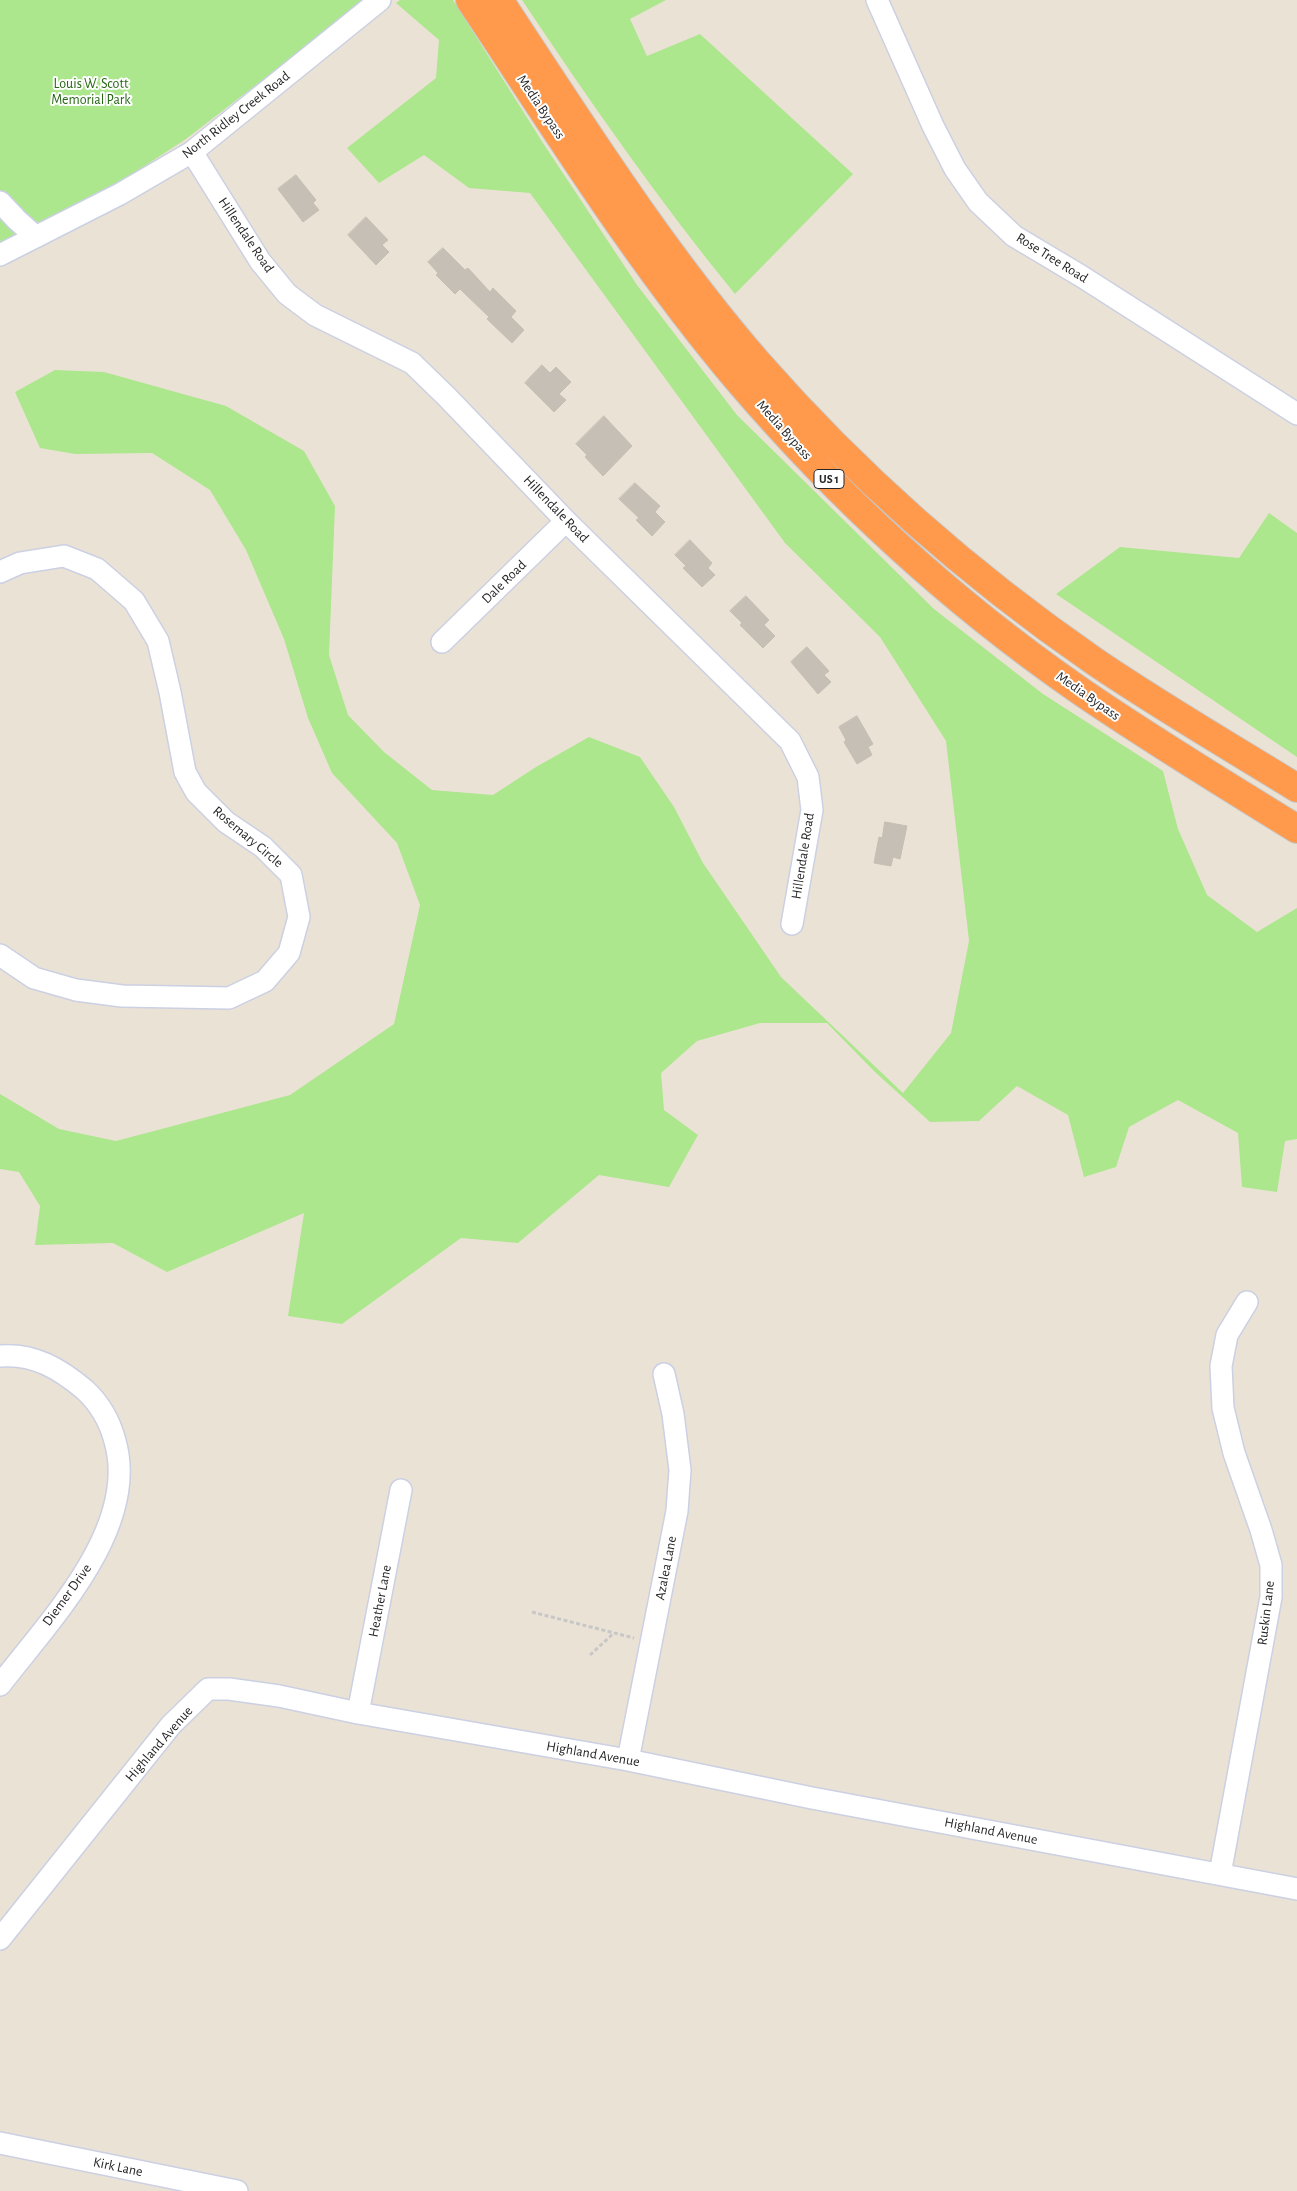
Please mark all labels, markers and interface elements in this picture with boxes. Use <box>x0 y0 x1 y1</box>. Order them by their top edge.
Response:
street label: North Ridley Creek Road <box>179 68 293 162</box>
street label: Media Bypass <box>513 72 569 142</box>
park label: Louis W. Scott Memorial Park <box>51 76 131 108</box>
street label: Hillendale Road <box>215 194 277 276</box>
street label: Rose Tree Road <box>1013 229 1091 287</box>
street label: Media Bypass <box>753 397 815 463</box>
road number: US 1 <box>814 469 844 488</box>
street label: Hillendale Road <box>520 472 592 546</box>
street label: Dale Road <box>478 557 530 607</box>
street label: Media Bypass <box>1053 668 1123 724</box>
street label: Rosemary Circle <box>209 803 287 871</box>
street label: Hillendale Road <box>788 812 818 900</box>
street label: Azalea Lane <box>652 1535 680 1601</box>
street label: Diemer Drive <box>39 1561 95 1629</box>
street label: Heather Lane <box>365 1564 395 1638</box>
street label: Ruskin Lane <box>1254 1580 1278 1646</box>
street label: Highland Avenue <box>122 1703 196 1785</box>
street label: Highland Avenue <box>545 1738 641 1770</box>
street label: Highland Avenue <box>943 1814 1039 1848</box>
street label: Kirk Lane <box>92 2154 144 2180</box>

